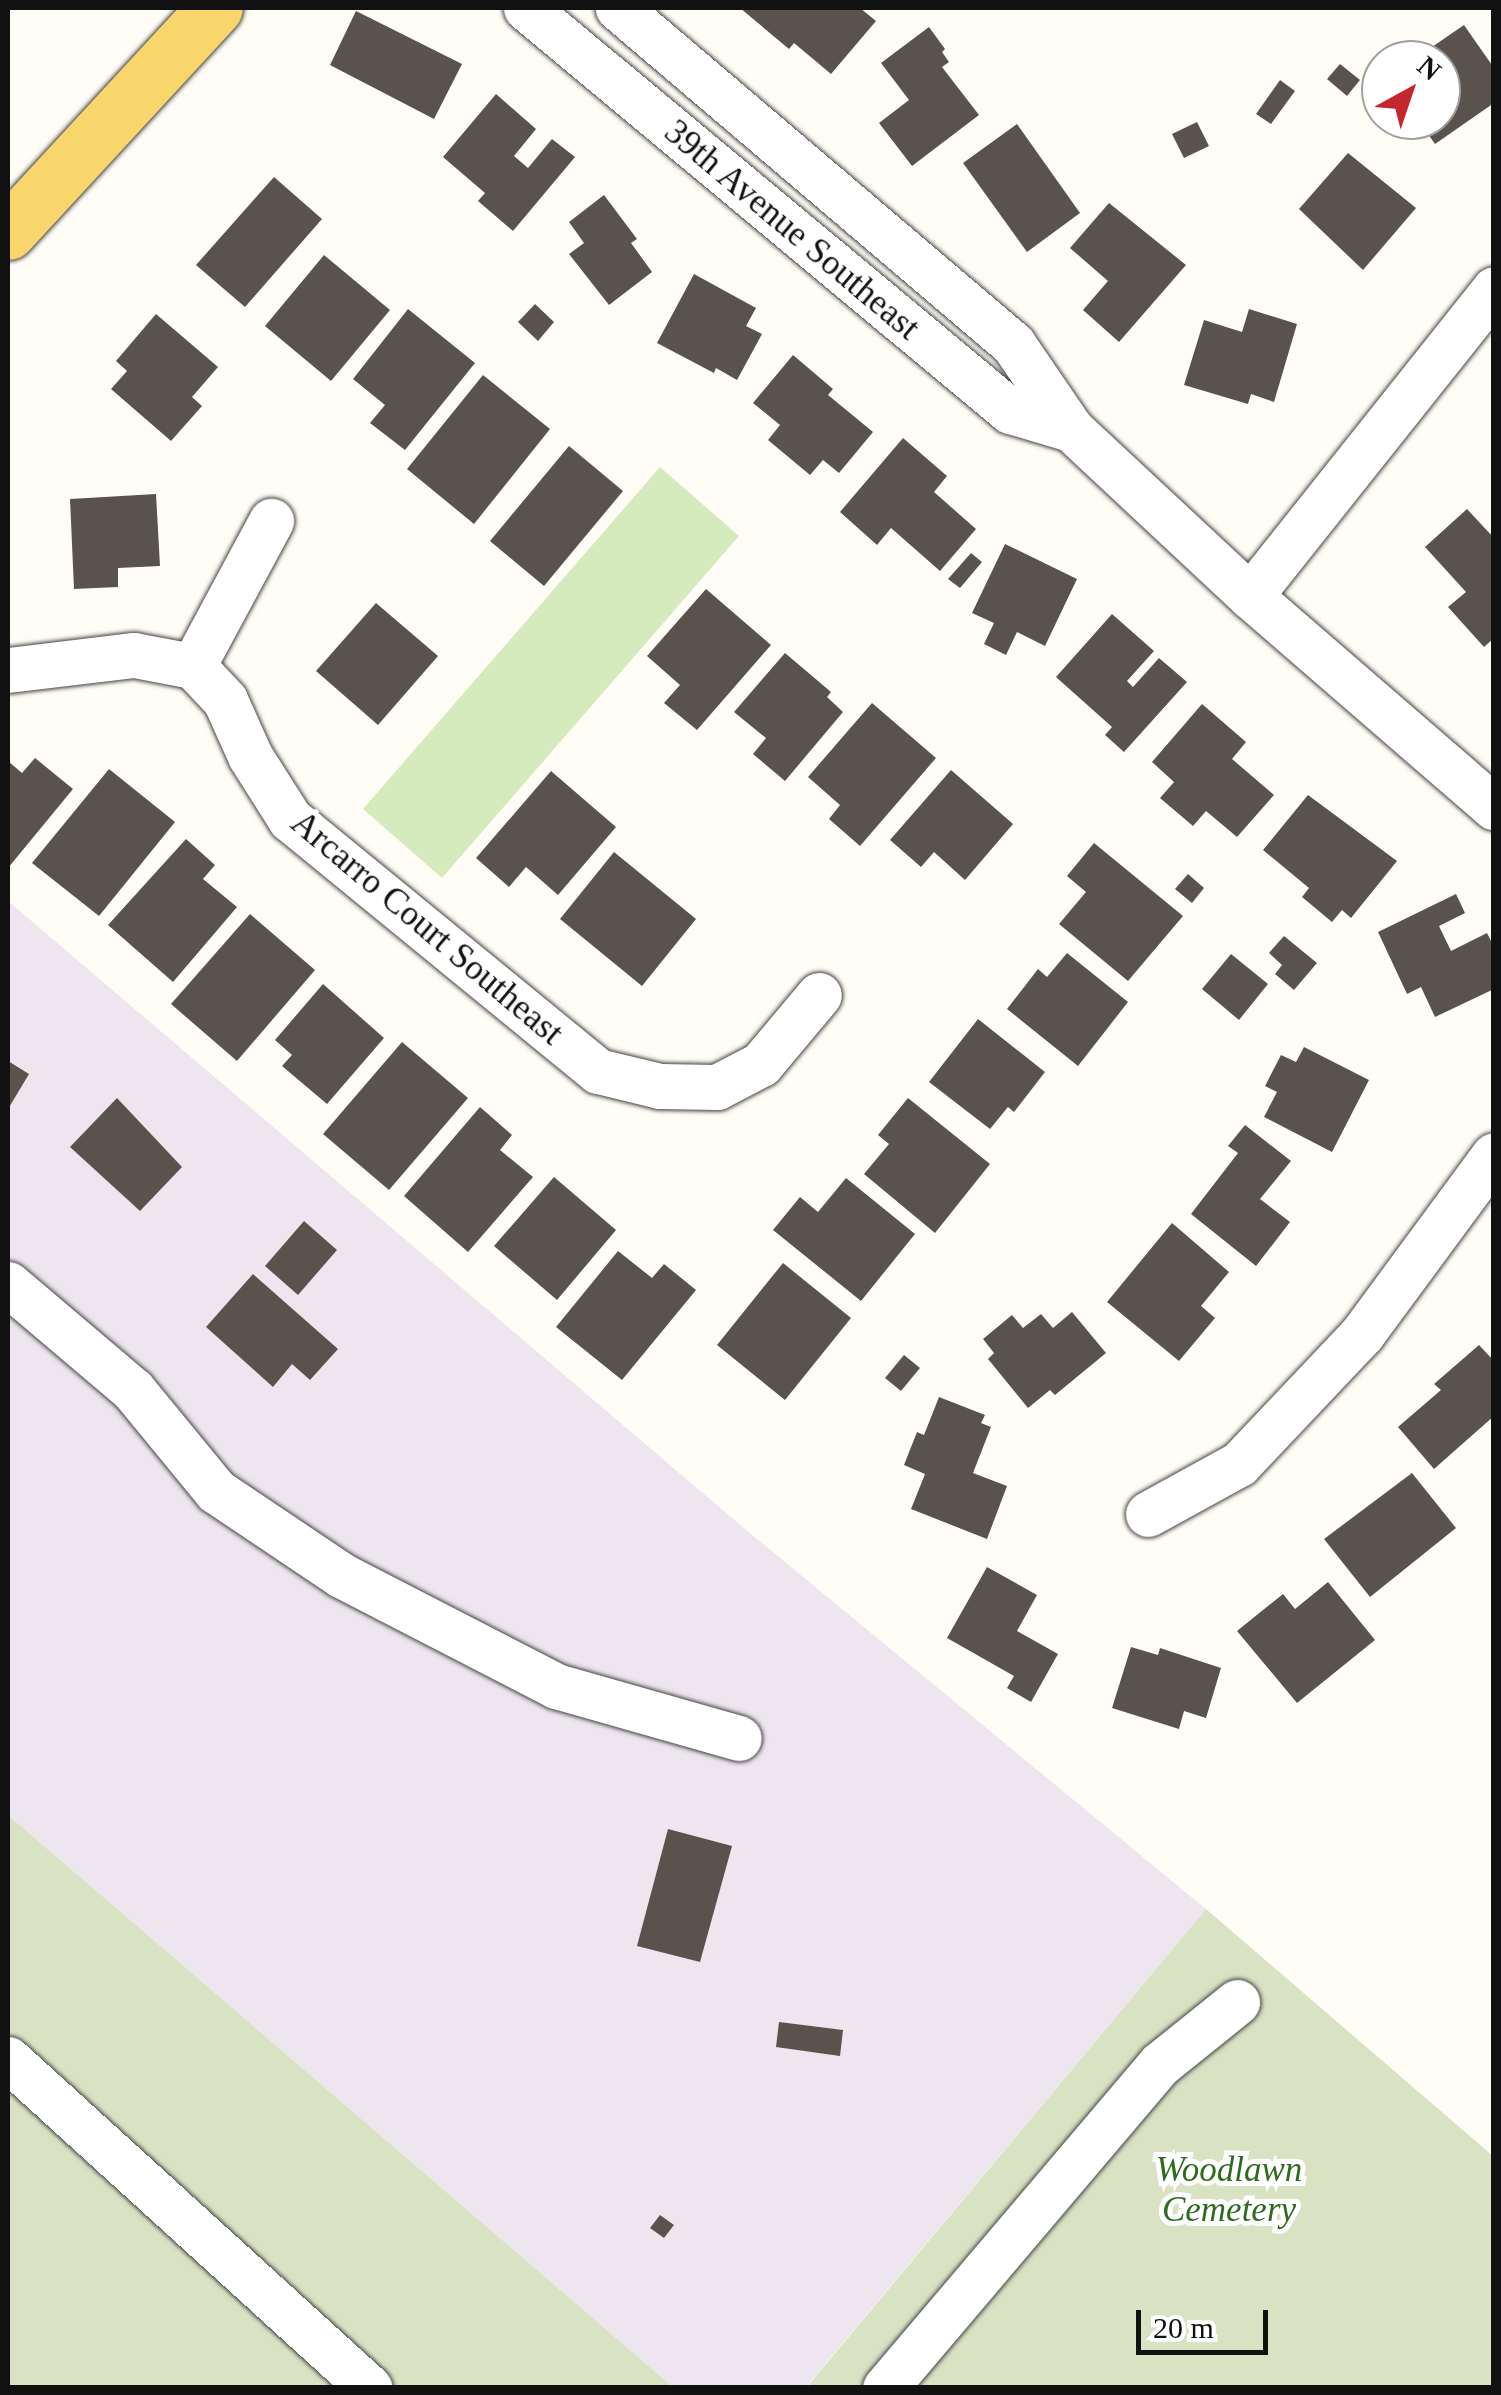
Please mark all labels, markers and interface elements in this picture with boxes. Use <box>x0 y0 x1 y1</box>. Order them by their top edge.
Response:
north arrow <box>1361 40 1461 140</box>
text: N <box>1412 50 1447 87</box>
street label: 39th Avenue Southeast <box>655 110 929 350</box>
street label: Arcarro Court Southeast <box>282 802 572 1054</box>
park label: Woodlawn Cemetery <box>1156 2149 1302 2231</box>
scale bar <box>1141 2290 1274 2352</box>
text: 20 m <box>1153 2311 1214 2344</box>

